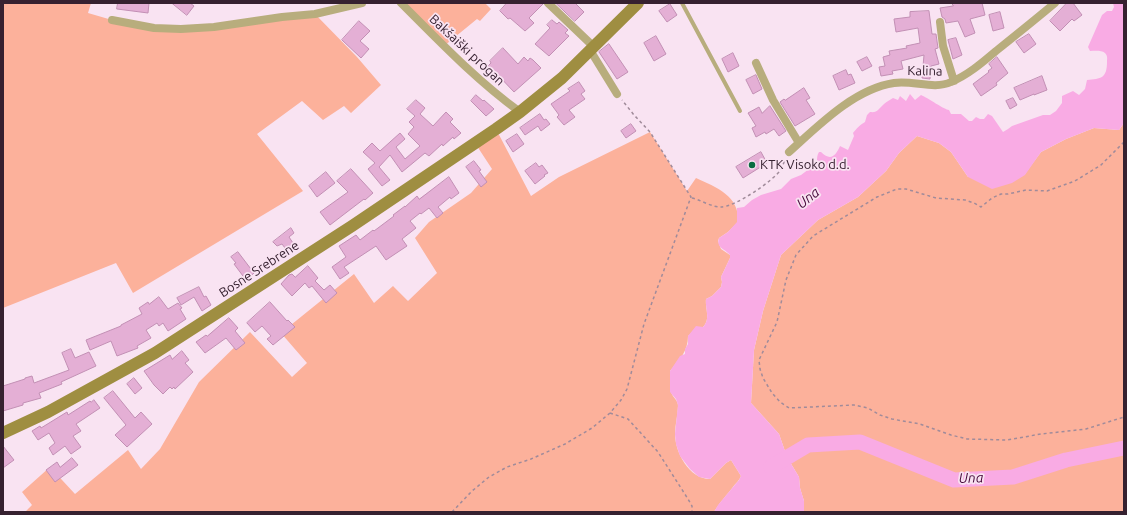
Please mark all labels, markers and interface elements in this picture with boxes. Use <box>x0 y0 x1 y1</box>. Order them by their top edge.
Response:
street label: Bakšaiški progan <box>426 11 508 89</box>
street label: Kalina <box>907 63 943 79</box>
place label: KTK Visoko d.d. <box>760 157 850 173</box>
marker: KTK Visoko d.d. <box>747 160 757 170</box>
water label: Una <box>793 184 823 212</box>
street label: Bosne Srebrene <box>216 237 302 301</box>
water label: Una <box>958 469 984 487</box>

